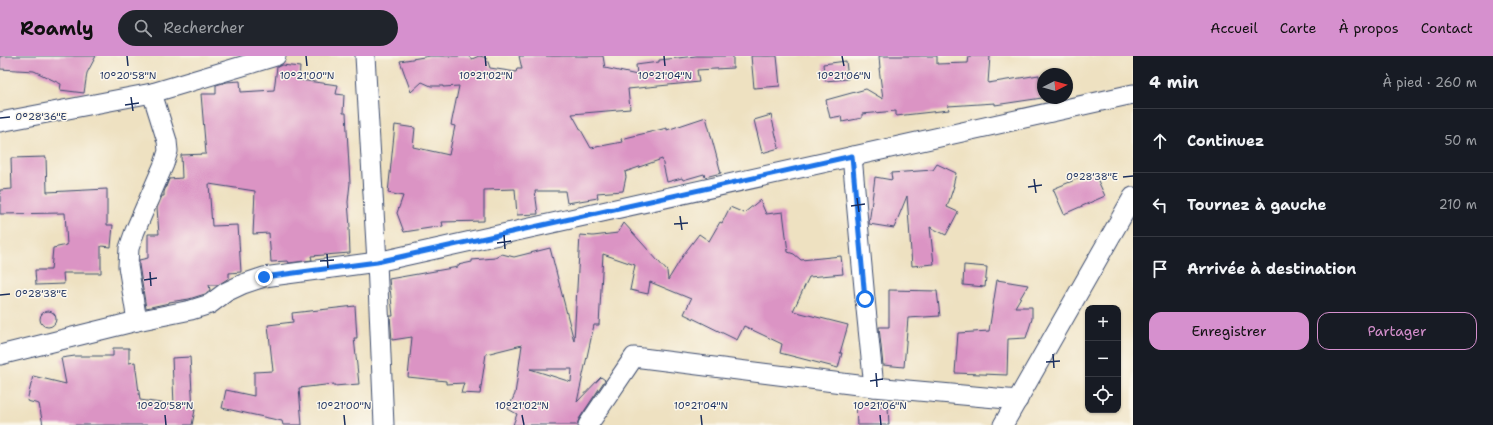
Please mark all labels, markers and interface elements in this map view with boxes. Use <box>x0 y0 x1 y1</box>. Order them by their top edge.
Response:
search box <box>118 10 398 46</box>
text: Roamly <box>20 16 94 41</box>
icon: search <box>132 17 154 39</box>
text: Rechercher <box>164 18 245 38</box>
text: Accueil <box>1210 19 1258 37</box>
text: Carte <box>1280 19 1316 37</box>
text: À propos <box>1338 19 1399 37</box>
text: Contact <box>1421 19 1473 37</box>
north arrow <box>1037 68 1073 104</box>
text: 10°20'58"N <box>100 69 156 82</box>
text: 10°21'00"N <box>280 69 334 82</box>
text: 10°21'02"N <box>459 69 513 82</box>
text: 10°21'04"N <box>638 69 692 82</box>
text: 10°21'06"N <box>817 69 871 82</box>
text: 4 min <box>1149 71 1199 93</box>
text: À pied · 260 m <box>1382 74 1477 91</box>
text: 0°28'36"E <box>15 110 67 123</box>
icon: ahead <box>1149 130 1171 152</box>
text: Continuez <box>1187 131 1264 151</box>
text: 50 m <box>1444 132 1477 149</box>
text: 0°28'38"E <box>1066 170 1118 183</box>
icon: left <box>1149 194 1171 216</box>
text: Tournez à gauche <box>1187 195 1327 215</box>
text: 210 m <box>1439 196 1477 213</box>
icon: arrive <box>1149 258 1171 280</box>
text: Arrivée à destination <box>1187 259 1356 279</box>
route end <box>255 268 273 286</box>
text: 0°28'38"E <box>15 287 67 300</box>
route start <box>856 290 874 308</box>
map controls <box>1085 305 1121 413</box>
button: + <box>1085 305 1121 341</box>
button: Enregistrer <box>1149 312 1309 350</box>
button: Partager <box>1317 312 1477 350</box>
button: − <box>1085 341 1121 377</box>
button: locate <box>1085 377 1121 413</box>
text: 10°20'58"N <box>137 399 193 412</box>
text: 10°21'00"N <box>317 399 371 412</box>
text: 10°21'02"N <box>495 399 549 412</box>
text: 10°21'04"N <box>674 399 728 412</box>
text: 10°21'06"N <box>853 399 907 412</box>

